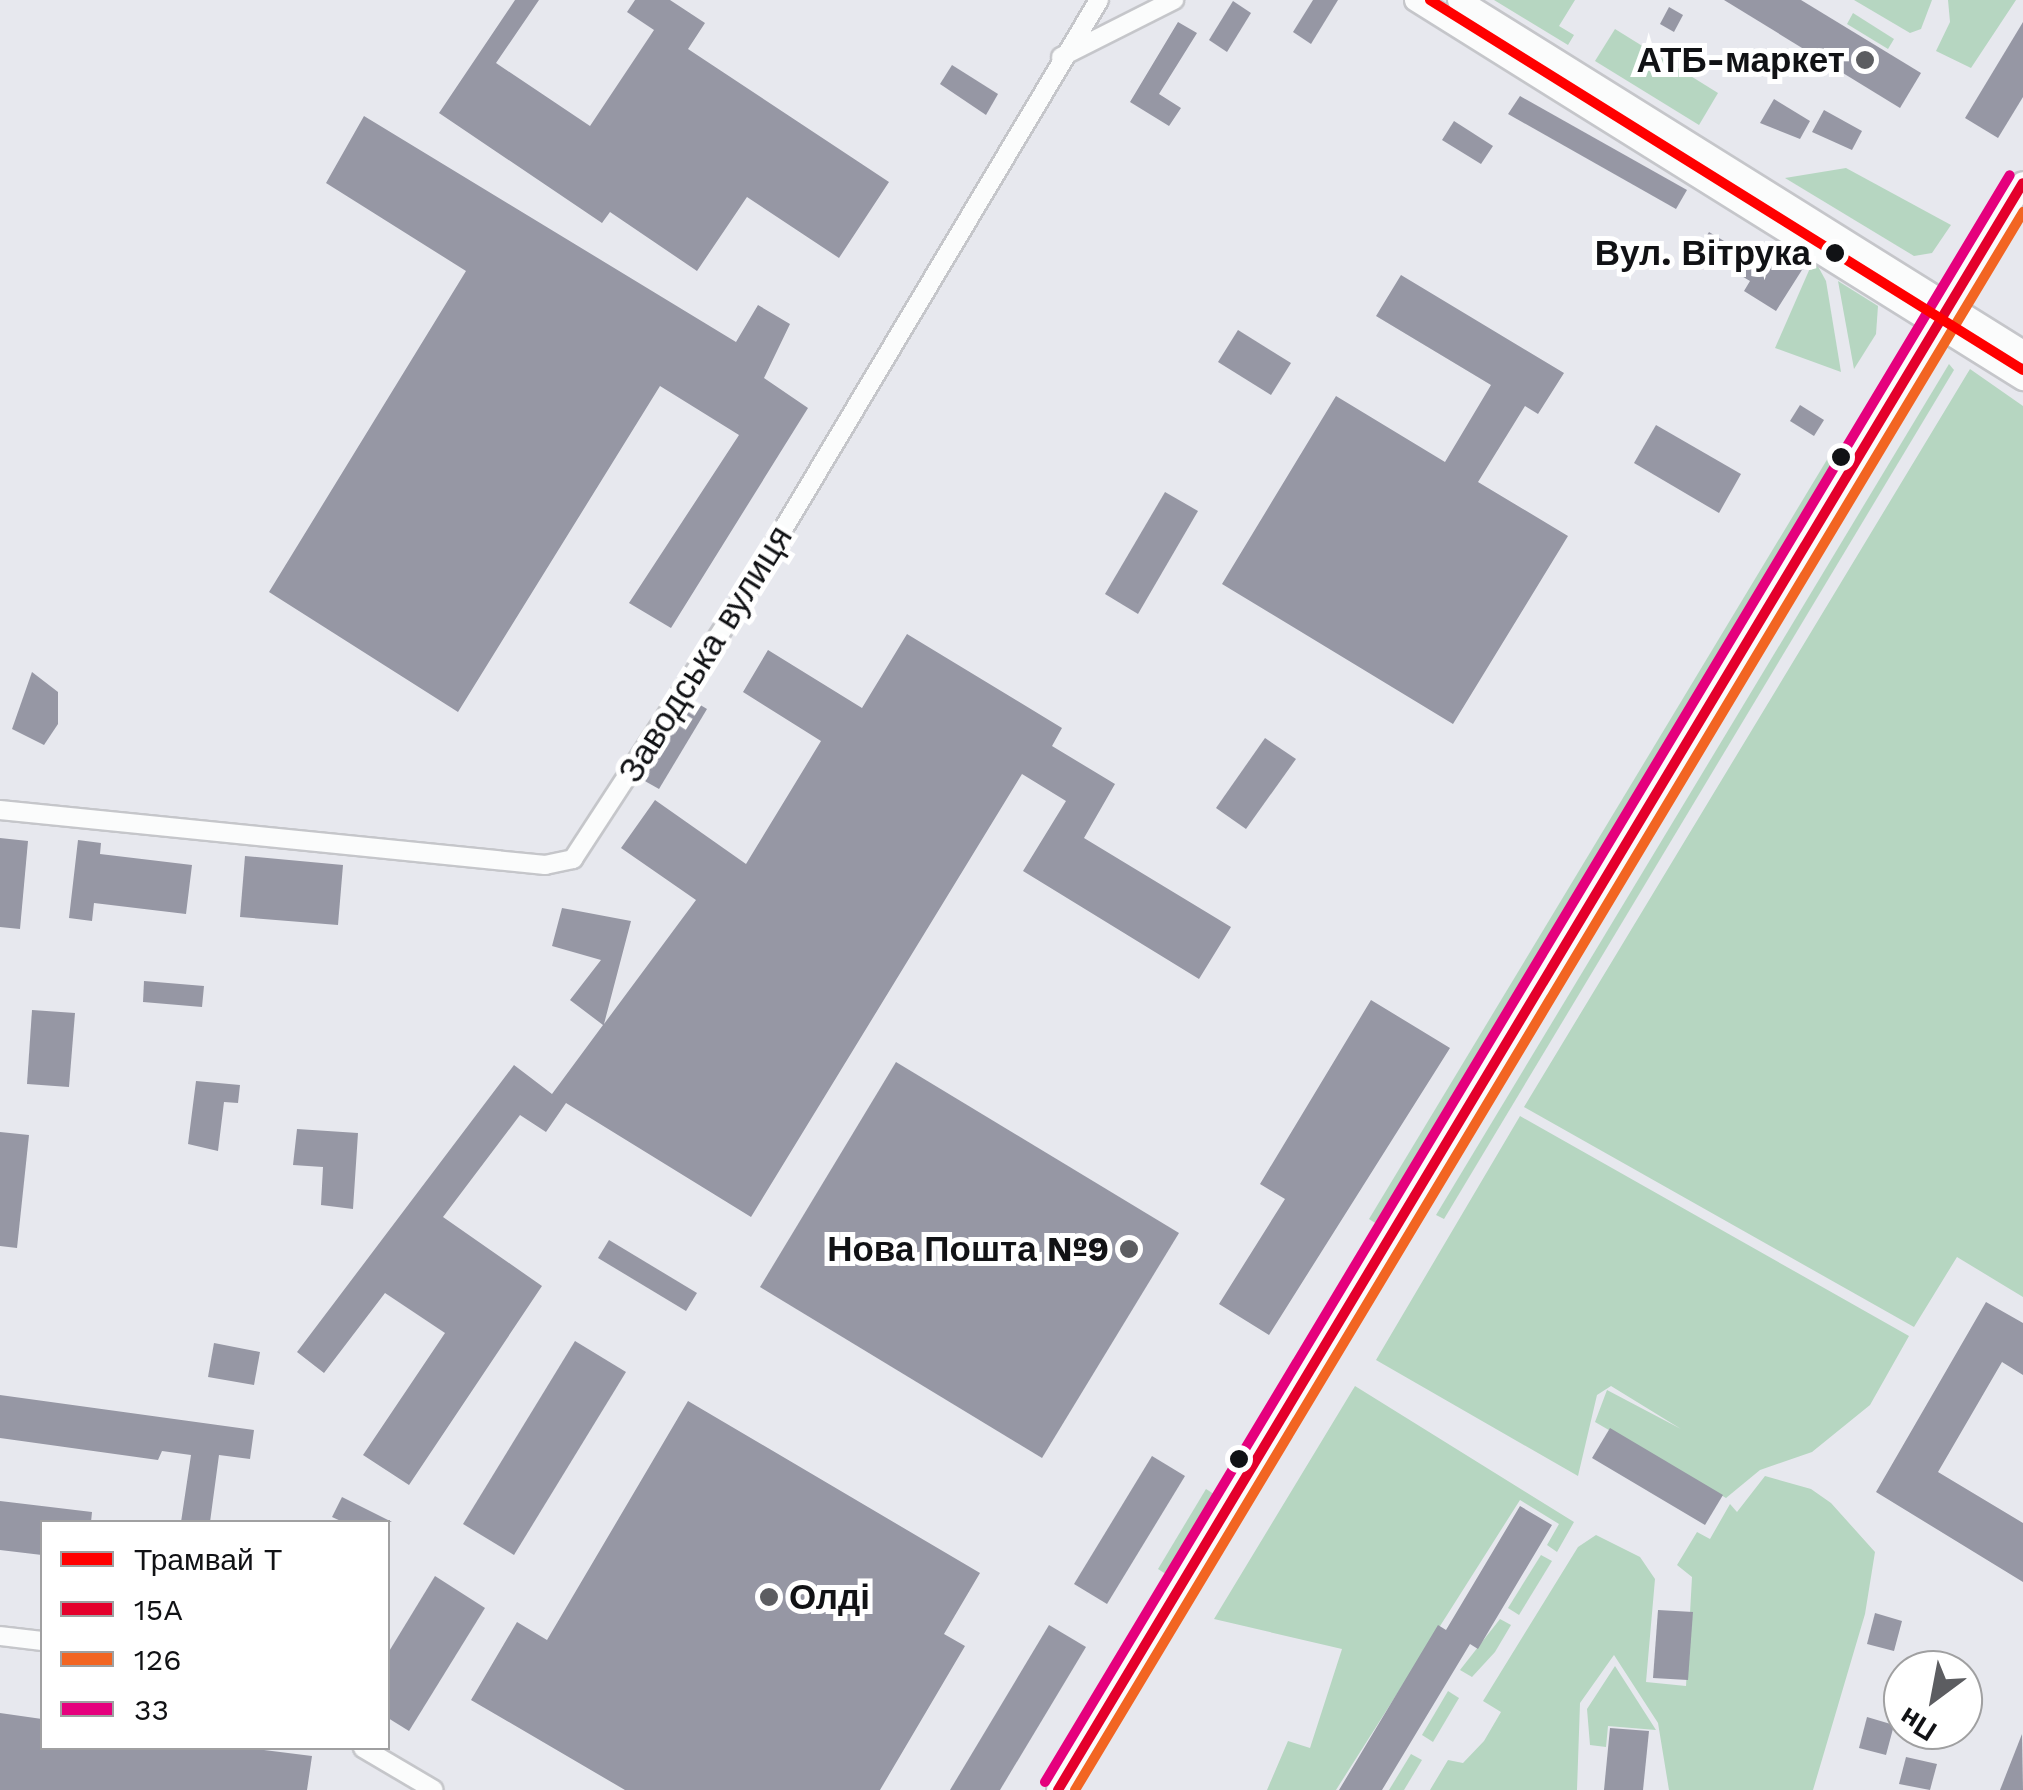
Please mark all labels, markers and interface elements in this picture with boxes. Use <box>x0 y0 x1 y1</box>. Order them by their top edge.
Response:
place label: АТБ-маркет <box>1637 39 1845 81</box>
marker: АТБ-маркет <box>1854 49 1876 71</box>
place label: Вул. Вітрука <box>1595 232 1811 274</box>
marker: Вул. Вітрука <box>1820 238 1850 268</box>
unlabelled marker <box>1831 447 1851 467</box>
street label: Заводська вулиця <box>609 518 801 790</box>
place label: Нова Пошта №9 <box>827 1228 1109 1270</box>
marker: Нова Пошта №9 <box>1118 1238 1140 1260</box>
unlabelled marker <box>1229 1449 1249 1469</box>
legend <box>40 1520 390 1750</box>
text: Трамвай Т <box>134 1542 282 1577</box>
place label: Олді <box>789 1576 870 1618</box>
marker: Олді <box>758 1586 780 1608</box>
text: 15A <box>134 1592 183 1627</box>
text: 126 <box>134 1642 181 1677</box>
north arrow <box>1883 1650 1983 1750</box>
text: 33 <box>134 1692 169 1727</box>
text: Пн <box>1893 1700 1942 1748</box>

